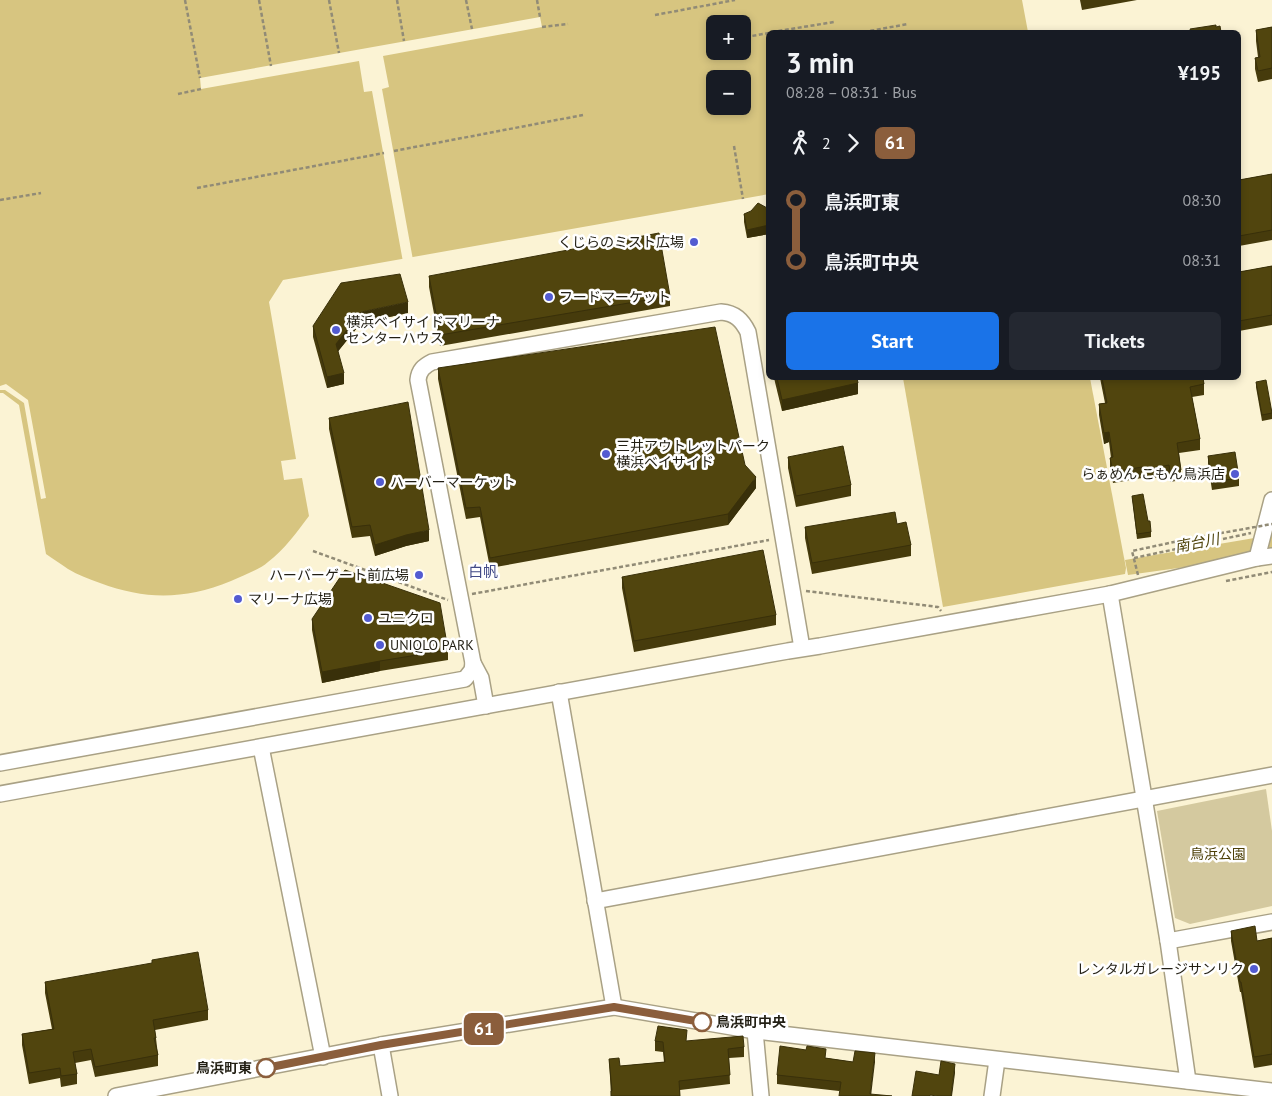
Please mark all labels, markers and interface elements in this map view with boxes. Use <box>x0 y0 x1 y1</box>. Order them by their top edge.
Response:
map controls <box>706 15 751 115</box>
button: + <box>706 15 751 60</box>
text: 3 min <box>786 44 854 81</box>
text: ¥195 <box>1178 61 1221 85</box>
button: − <box>706 70 751 115</box>
text: 08:28 – 08:31 · Bus <box>786 82 917 102</box>
icon: walk <box>786 129 814 157</box>
icon: forward <box>839 129 867 157</box>
text: 61 <box>885 131 905 154</box>
text: 2 <box>822 133 831 153</box>
text: 鳥浜町東 <box>824 190 900 214</box>
text: 08:30 <box>1183 190 1221 210</box>
place label: くじらのミスト広場 <box>558 233 684 251</box>
marker: くじらのミスト広場 <box>688 236 700 248</box>
text: 鳥浜町中央 <box>824 250 919 274</box>
text: 08:31 <box>1183 250 1221 270</box>
place label: フードマーケット <box>559 288 671 306</box>
marker: フードマーケット <box>543 291 555 303</box>
button: Start <box>786 312 999 370</box>
button: Tickets <box>1009 312 1221 370</box>
place label: 横浜ベイサイドマリーナ センターハウス <box>346 313 500 347</box>
marker: 横浜ベイサイドマリーナ センターハウス <box>330 324 342 336</box>
place label: 三井アウトレットパーク 横浜ベイサイド <box>616 437 770 471</box>
marker: 三井アウトレットパーク 横浜ベイサイド <box>600 448 612 460</box>
place label: らぁめん こもん鳥浜店 <box>1081 465 1225 483</box>
marker: らぁめん こもん鳥浜店 <box>1229 468 1241 480</box>
place label: ハーバーマーケット <box>390 473 516 491</box>
marker: ハーバーマーケット <box>374 476 386 488</box>
water label: 南台川 <box>1173 529 1223 556</box>
district label: 白帆 <box>468 562 498 581</box>
place label: ハーバーゲート前広場 <box>269 566 409 584</box>
marker: ハーバーゲート前広場 <box>413 569 425 581</box>
place label: マリーナ広場 <box>248 590 332 608</box>
marker: マリーナ広場 <box>232 593 244 605</box>
place label: ユニクロ <box>378 609 434 627</box>
marker: ユニクロ <box>362 612 374 624</box>
place label: UNIQLO PARK <box>390 636 474 654</box>
marker: UNIQLO PARK <box>374 639 386 651</box>
park label: 鳥浜公園 <box>1190 845 1246 863</box>
place label: レンタルガレージサンリク <box>1077 960 1244 978</box>
marker: レンタルガレージサンリク <box>1248 963 1260 975</box>
marker: 鳥浜町中央 <box>692 1012 712 1032</box>
line badge: 61 <box>462 1013 506 1045</box>
place label: 鳥浜町中央 <box>716 1013 786 1031</box>
text: 61 <box>474 1017 494 1040</box>
marker: 鳥浜町東 <box>256 1058 276 1078</box>
place label: 鳥浜町東 <box>196 1059 252 1077</box>

